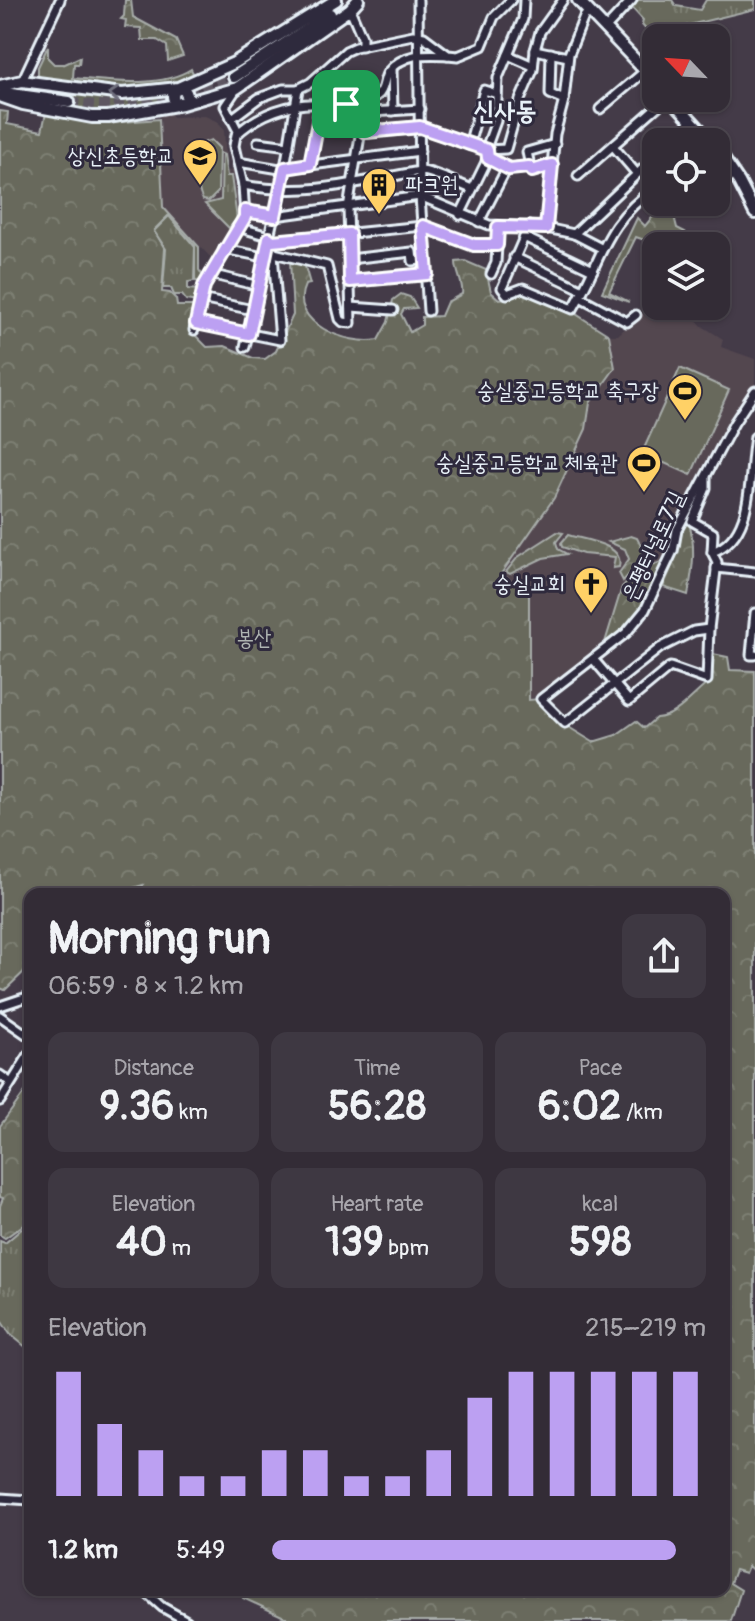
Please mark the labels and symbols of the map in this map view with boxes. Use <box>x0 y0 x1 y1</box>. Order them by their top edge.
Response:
north arrow <box>642 24 730 112</box>
pin <box>312 70 380 138</box>
one-way arrow <box>107 85 120 102</box>
district label: 신사동 <box>474 95 536 127</box>
school or university icon: 상신초등학교 <box>181 137 219 187</box>
place label: 상신초등학교 <box>68 142 174 170</box>
building icon: 파크원 <box>360 166 398 216</box>
place label: 파크원 <box>405 171 458 199</box>
sports icon: 숭실중고등학교 축구장 <box>666 372 704 422</box>
place label: 숭실중고등학교 축구장 <box>477 377 659 405</box>
sports icon: 숭실중고등학교 체육관 <box>625 444 663 494</box>
place label: 숭실중고등학교 체육관 <box>436 449 618 477</box>
street label: 은평터널로7길 <box>615 486 691 605</box>
church icon: 숭실교회 <box>572 565 610 615</box>
place label: 숭실교회 <box>494 570 565 598</box>
park label: 봉산 <box>236 624 272 652</box>

